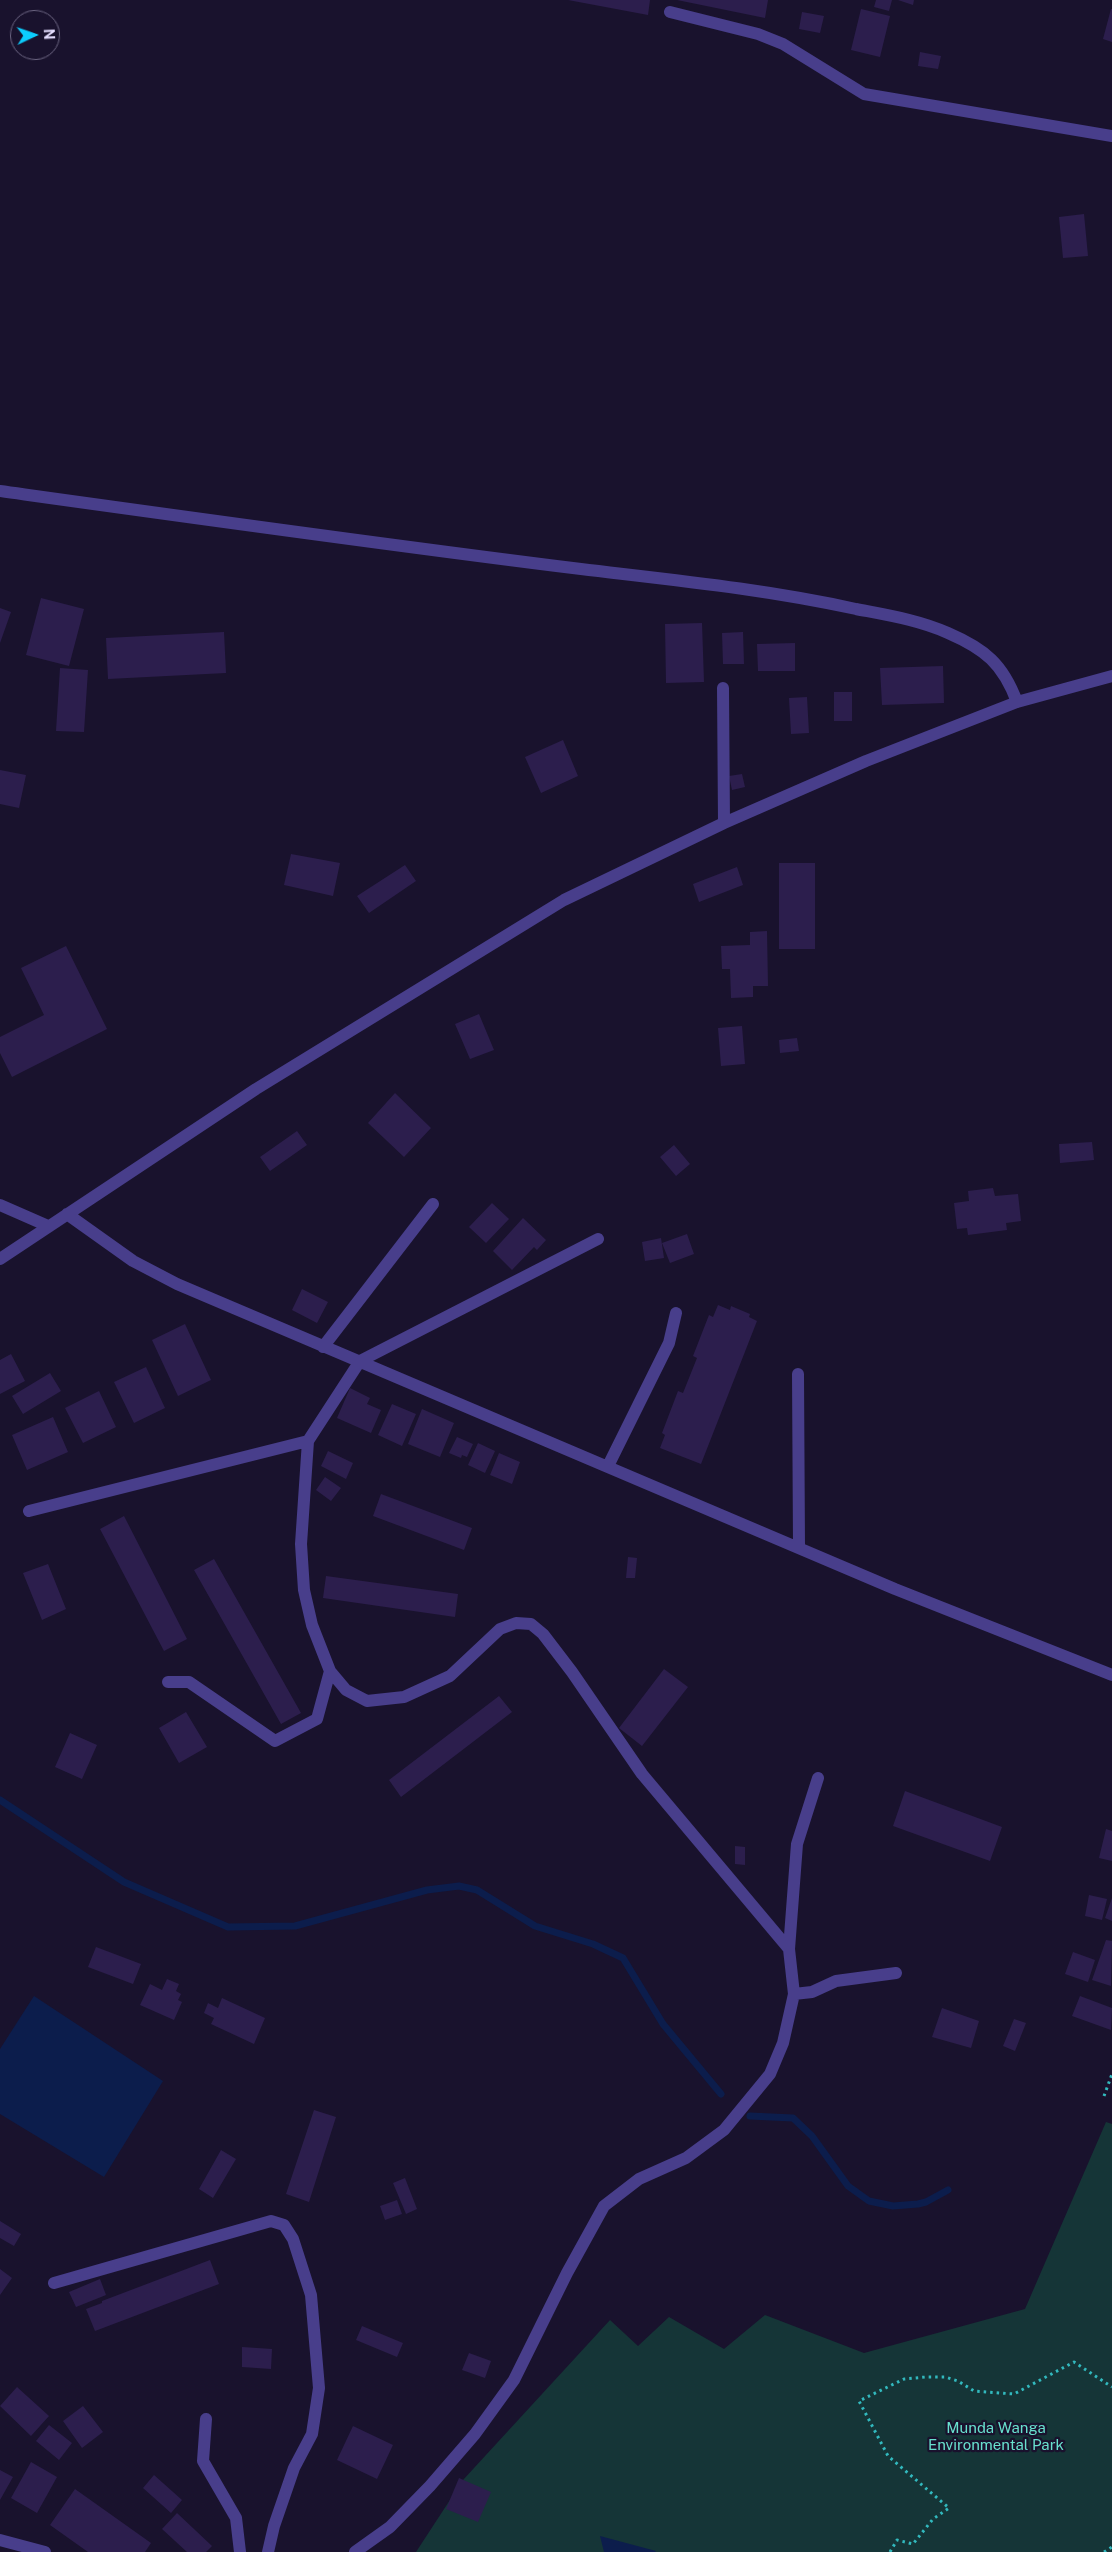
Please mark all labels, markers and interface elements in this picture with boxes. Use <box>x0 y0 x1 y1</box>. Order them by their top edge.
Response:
north arrow <box>10 10 60 60</box>
text: N <box>41 28 57 40</box>
park label: Munda Wanga Environmental Park <box>928 2419 1064 2454</box>

